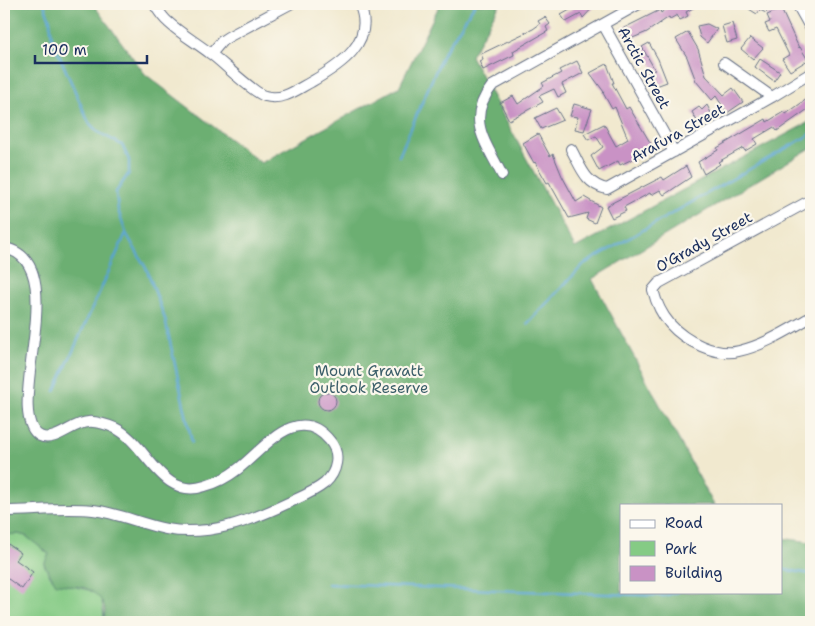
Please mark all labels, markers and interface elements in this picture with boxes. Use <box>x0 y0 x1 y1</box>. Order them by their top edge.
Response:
street label: Arctic Street <box>613 23 675 113</box>
scale bar <box>35 32 148 64</box>
text: 100 m <box>42 40 87 60</box>
street label: Arafura Street <box>627 99 729 167</box>
street label: O'Grady Street <box>652 207 756 277</box>
park label: Mount Gravatt Outlook Reserve <box>310 361 428 398</box>
legend <box>620 504 782 594</box>
text: Road <box>665 513 703 533</box>
text: Park <box>665 539 697 559</box>
text: Building <box>665 563 722 583</box>

